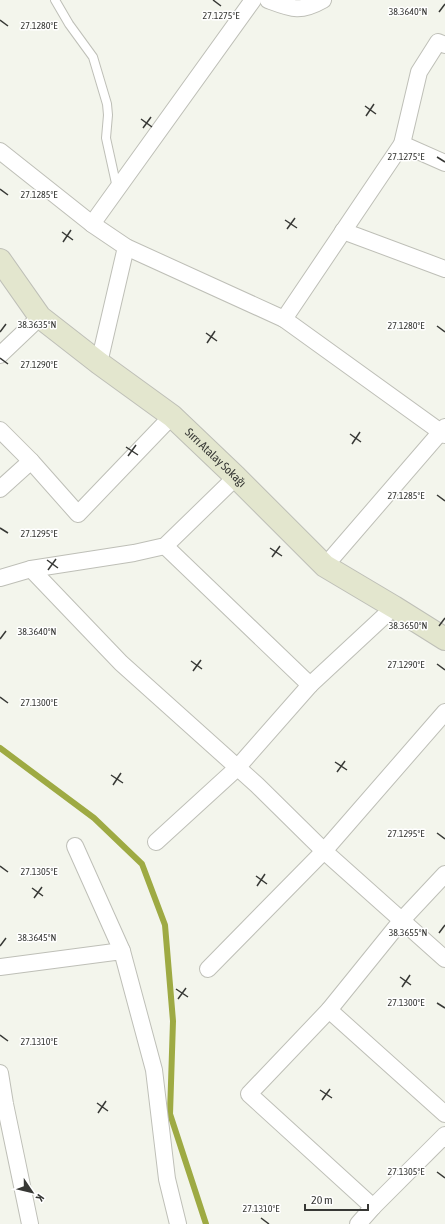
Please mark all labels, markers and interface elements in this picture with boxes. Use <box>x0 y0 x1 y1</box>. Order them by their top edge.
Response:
text: 38.3640°N <box>389 6 427 17</box>
text: 27.1275°E <box>203 10 240 21</box>
text: 27.1280°E <box>21 20 58 31</box>
text: 27.1275°E <box>388 151 425 162</box>
text: 27.1285°E <box>21 189 58 200</box>
text: 38.3635°N <box>18 319 56 330</box>
text: 27.1280°E <box>388 320 425 331</box>
text: 27.1290°E <box>21 359 58 370</box>
street label: Sırrı Atalay Sokağı <box>182 425 249 490</box>
text: 27.1285°E <box>388 490 425 501</box>
text: 27.1295°E <box>21 528 58 539</box>
text: 38.3650°N <box>389 620 427 631</box>
text: 38.3640°N <box>18 626 56 637</box>
text: 27.1290°E <box>388 659 425 670</box>
text: 27.1300°E <box>21 697 58 708</box>
text: 27.1295°E <box>388 828 425 839</box>
text: 27.1305°E <box>21 866 58 877</box>
text: 38.3655°N <box>389 927 427 938</box>
text: 38.3645°N <box>18 932 56 943</box>
text: 27.1300°E <box>388 997 425 1008</box>
text: 27.1310°E <box>21 1036 58 1047</box>
text: 27.1305°E <box>388 1166 425 1177</box>
north arrow <box>12 1172 52 1212</box>
scale bar <box>305 1186 368 1212</box>
text: K <box>33 1192 47 1204</box>
text: 20 m <box>311 1193 333 1207</box>
text: 27.1310°E <box>243 1203 280 1214</box>

